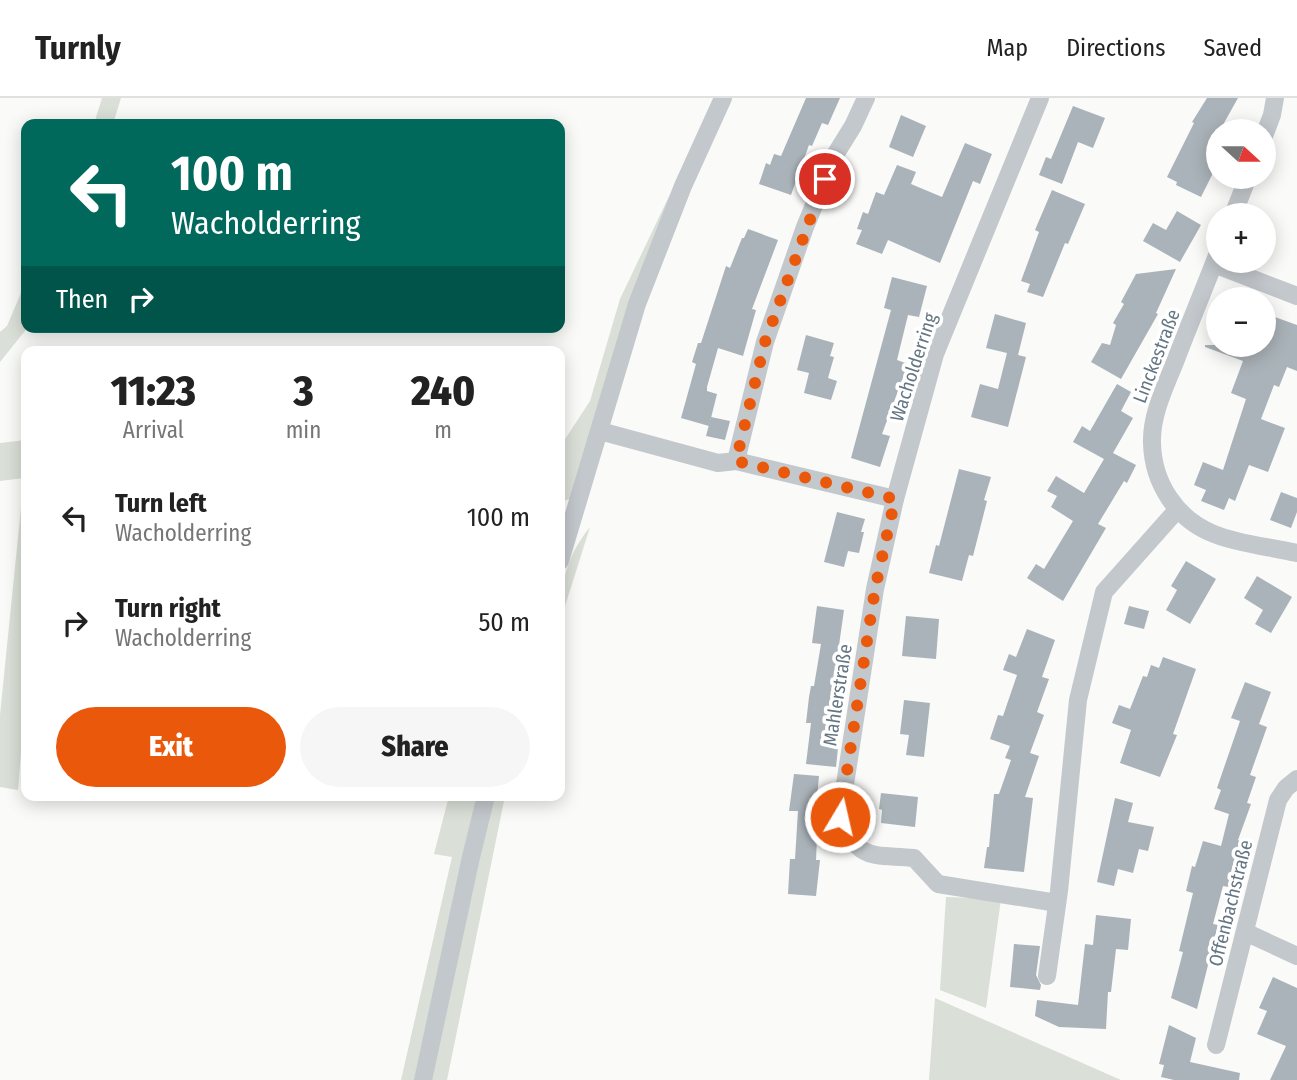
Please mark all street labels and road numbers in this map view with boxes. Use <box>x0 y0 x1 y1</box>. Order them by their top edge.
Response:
street label: Linckestraße <box>1128 306 1185 406</box>
street label: Wacholderring <box>885 310 942 424</box>
street label: Mahlerstraße <box>818 643 857 748</box>
street label: Offenbachstraße <box>1204 838 1257 969</box>

